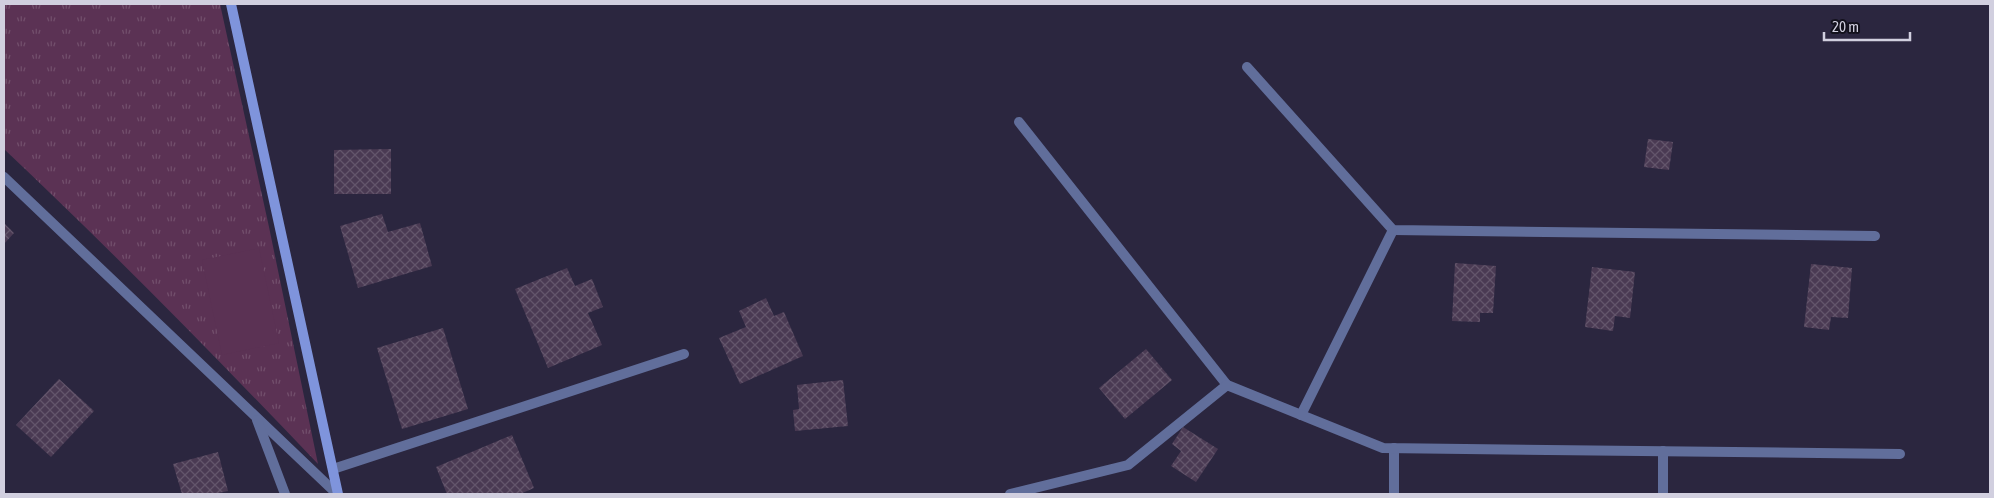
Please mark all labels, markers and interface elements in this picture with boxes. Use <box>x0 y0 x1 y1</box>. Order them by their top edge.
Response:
scale bar <box>1824 10 1910 42</box>
text: 20 m <box>1832 18 1859 35</box>

